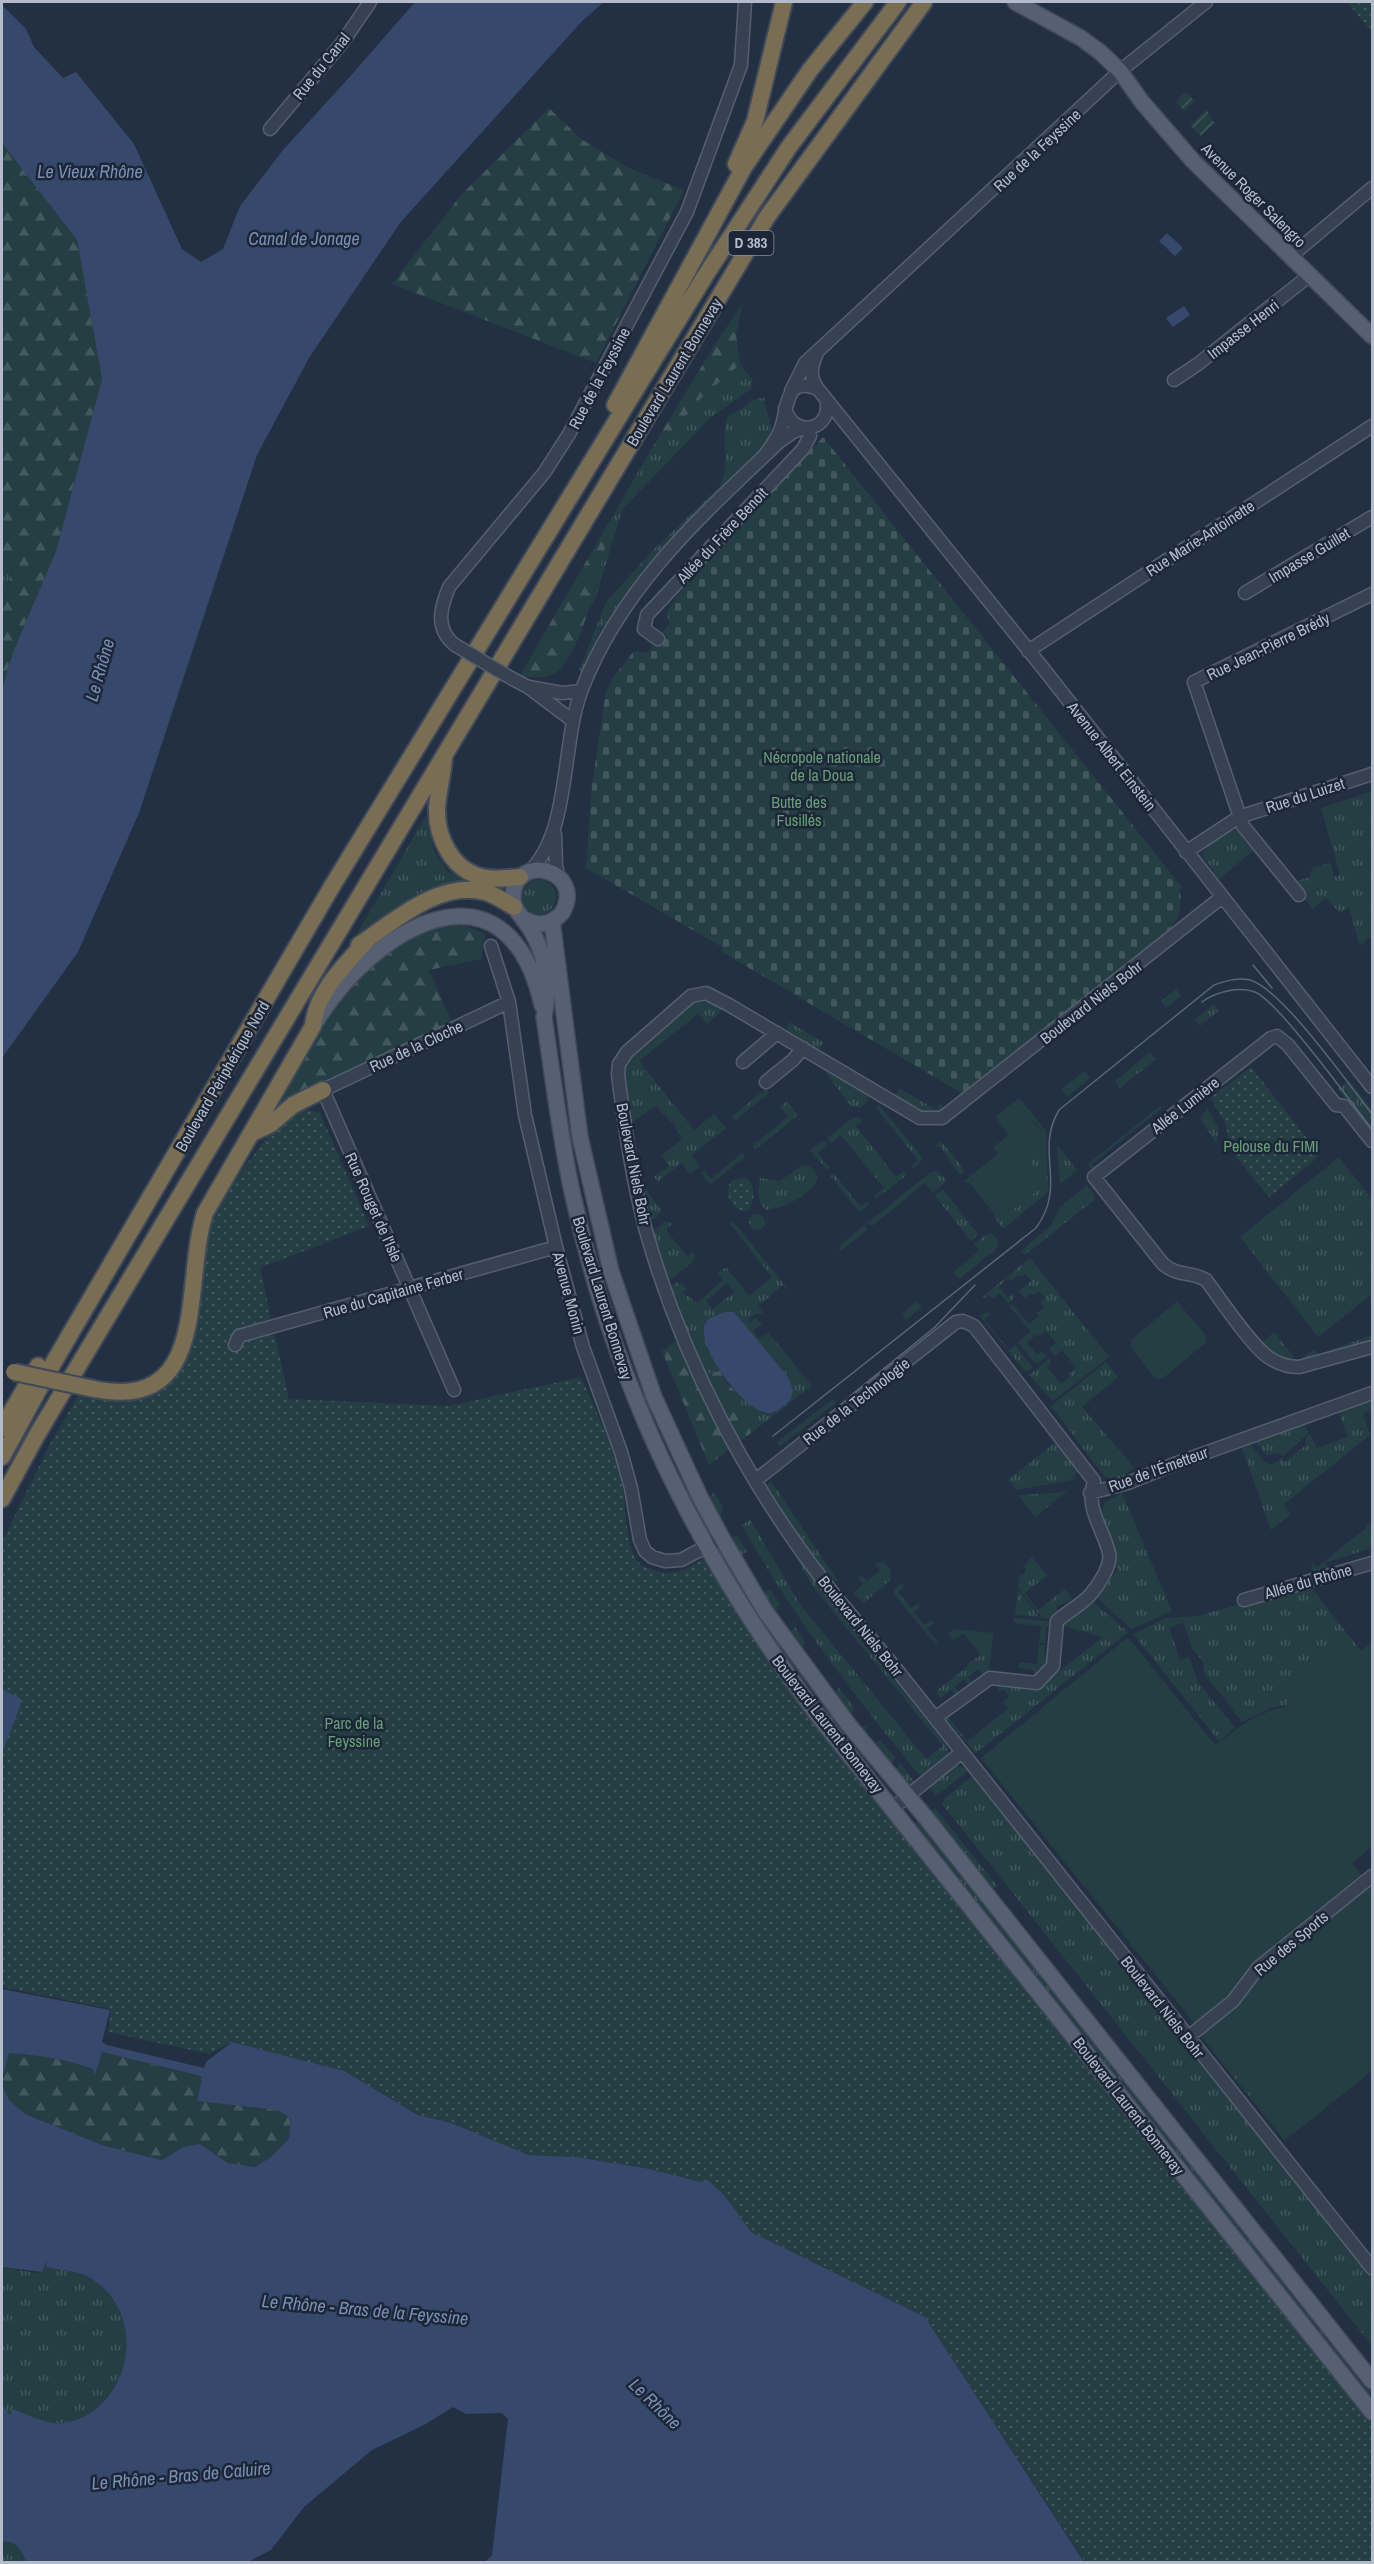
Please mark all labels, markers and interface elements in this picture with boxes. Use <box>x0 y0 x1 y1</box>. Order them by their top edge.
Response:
street label: Rue du Canal <box>287 28 355 104</box>
street label: Rue de la Feyssine <box>988 104 1086 196</box>
street label: Avenue Roger Salengro <box>1196 137 1311 252</box>
water label: Le Vieux Rhône <box>37 159 143 184</box>
water label: Canal de Jonage <box>248 226 360 251</box>
road number: D 383 <box>728 231 774 255</box>
street label: Boulevard Laurent Bonnevay <box>621 293 727 450</box>
street label: Impasse Henri <box>1203 294 1283 364</box>
street label: Rue de la Feyssine <box>563 323 635 433</box>
street label: Allée du Frère Benoît <box>671 482 773 589</box>
street label: Rue Marie-Antoinette <box>1141 495 1259 581</box>
street label: Impasse Guillet <box>1264 522 1354 588</box>
street label: Rue Jean-Pierre Brédy <box>1203 607 1334 685</box>
water label: Le Rhône <box>79 636 120 704</box>
street label: Avenue Albert Einstein <box>1062 696 1162 815</box>
park label: Nécropole nationale de la Doua <box>763 746 881 786</box>
street label: Rue du Luizet <box>1263 772 1348 818</box>
park label: Butte des Fusillés <box>771 791 827 831</box>
street label: Boulevard Niels Bohr <box>1035 955 1147 1049</box>
street label: Boulevard Périphérique Nord <box>170 997 274 1155</box>
street label: Rue de la Cloche <box>366 1015 466 1077</box>
street label: Allée Lumière <box>1146 1071 1224 1139</box>
street label: Boulevard Niels Bohr <box>611 1101 657 1228</box>
park label: Pelouse du FIMI <box>1223 1135 1319 1157</box>
street label: Rue Rouget de l'Isle <box>340 1149 408 1265</box>
street label: Boulevard Laurent Bonnevay <box>568 1214 638 1383</box>
street label: Avenue Monin <box>547 1248 591 1337</box>
street label: Rue du Capitaine Ferber <box>321 1262 466 1323</box>
street label: Rue de la Technologie <box>798 1352 914 1450</box>
street label: Rue de l'Émetteur <box>1105 1441 1212 1497</box>
street label: Allée du Rhône <box>1261 1558 1354 1604</box>
street label: Boulevard Niels Bohr <box>813 1571 909 1682</box>
street label: Boulevard Laurent Bonnevay <box>767 1651 889 1798</box>
park label: Parc de la Feyssine <box>324 1712 384 1752</box>
street label: Rue des Sports <box>1249 1906 1333 1980</box>
street label: Boulevard Niels Bohr <box>1116 1951 1210 2063</box>
street label: Boulevard Laurent Bonnevay <box>1068 2033 1190 2180</box>
water label: Le Rhône - Bras de la Feyssine <box>261 2288 469 2331</box>
water label: Le Rhône <box>624 2372 687 2435</box>
water label: Le Rhône - Bras de Caluire <box>90 2455 272 2496</box>

